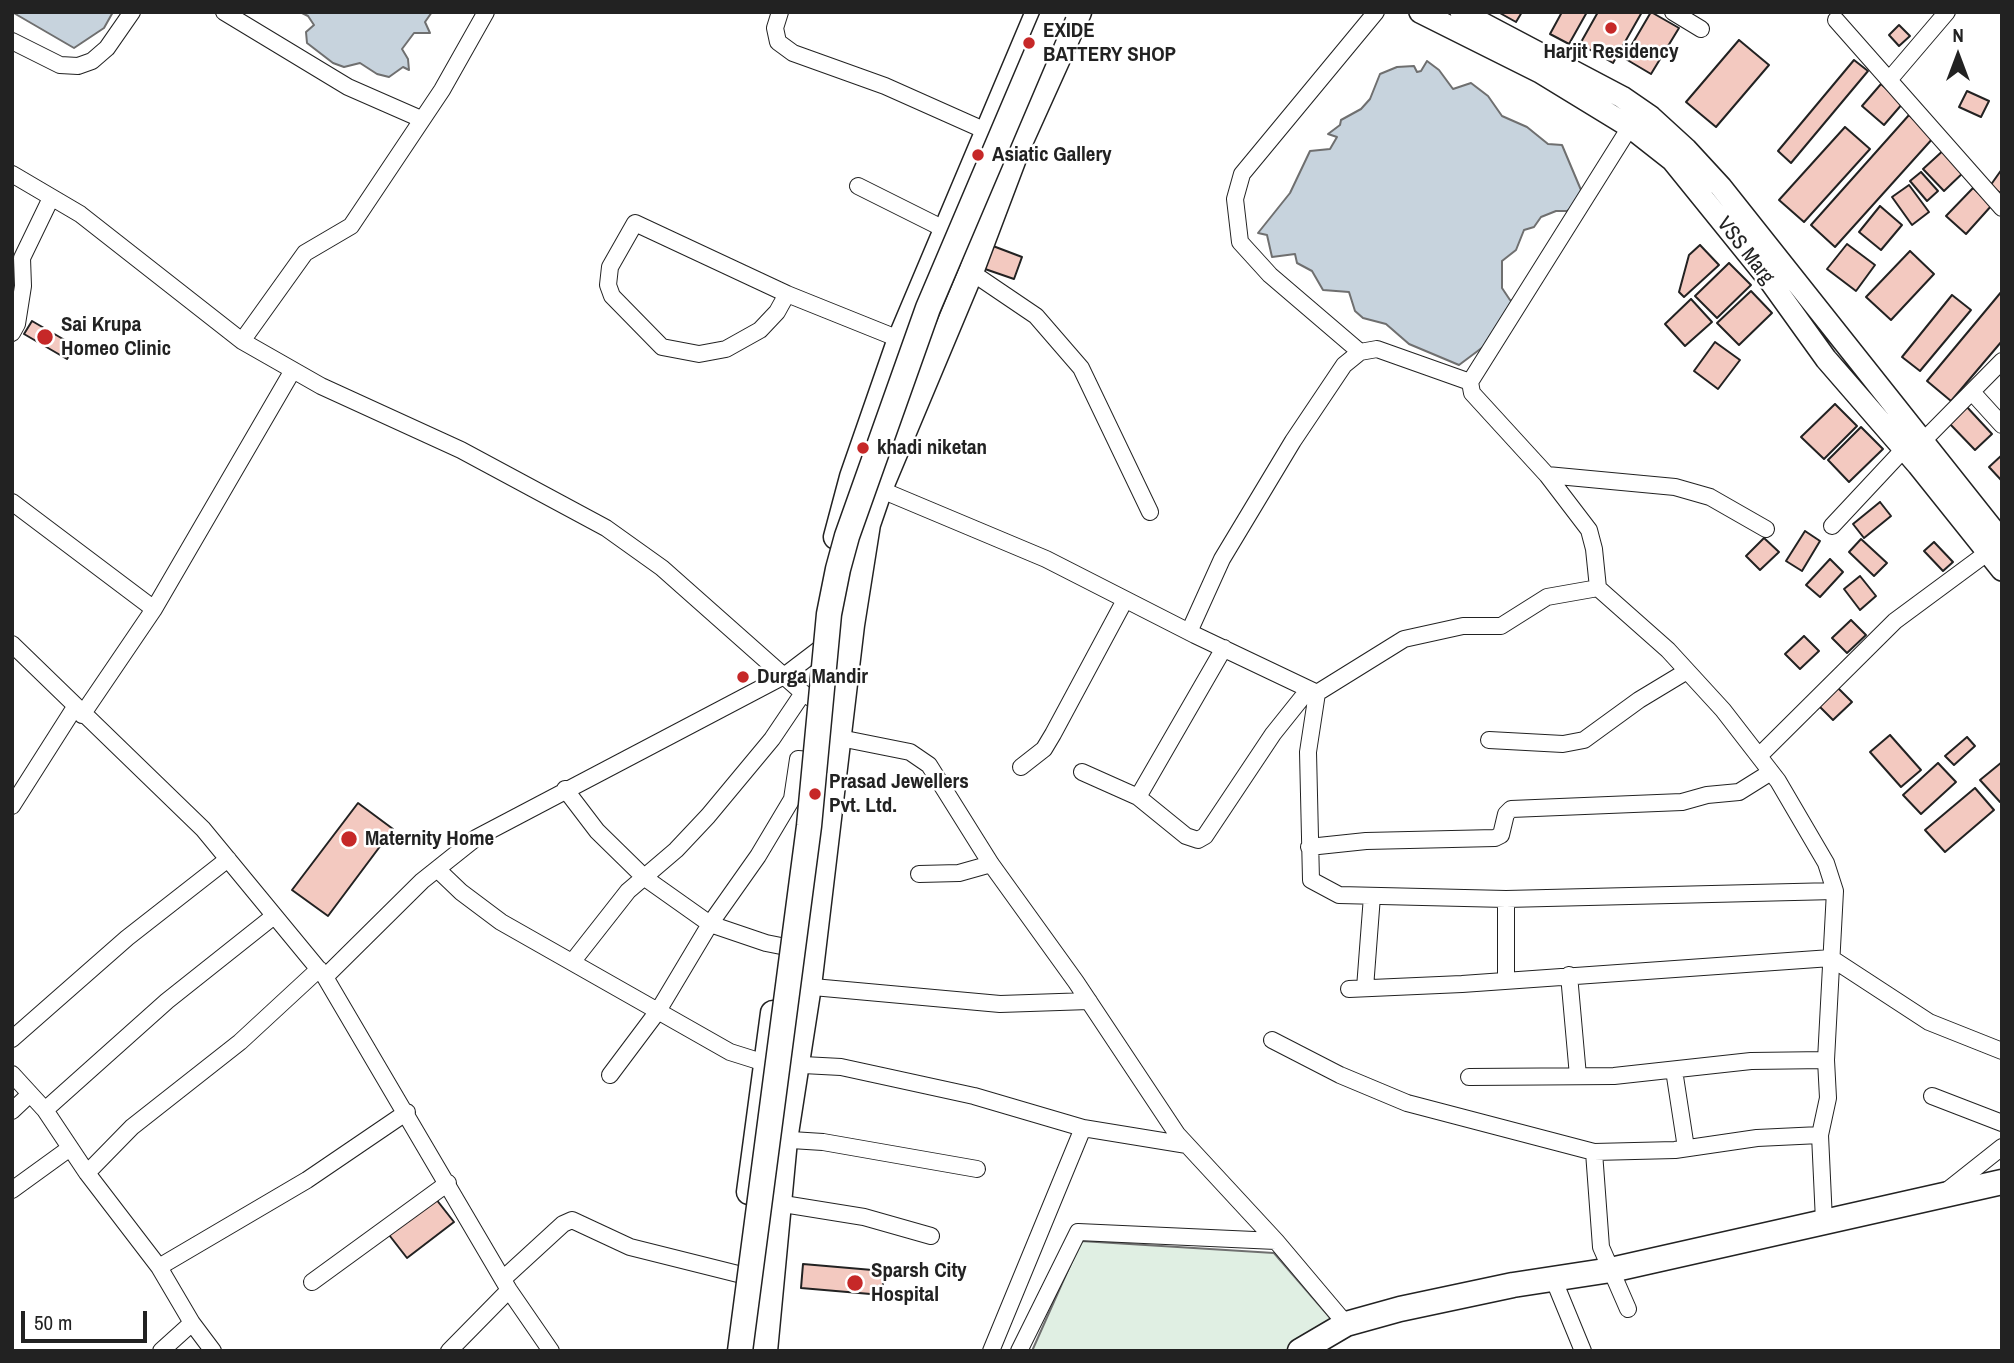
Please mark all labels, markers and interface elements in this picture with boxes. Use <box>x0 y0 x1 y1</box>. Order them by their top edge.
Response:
place label: EXIDE BATTERY SHOP <box>1043 18 1176 68</box>
marker: Harjit Residency <box>1603 20 1619 36</box>
north arrow <box>1923 21 1993 91</box>
text: N <box>1952 22 1964 48</box>
marker: EXIDE BATTERY SHOP <box>1021 35 1037 51</box>
place label: Harjit Residency <box>1544 39 1678 65</box>
place label: Asiatic Gallery <box>992 142 1112 168</box>
marker: Asiatic Gallery <box>970 147 986 163</box>
street label: VSS Marg <box>1711 212 1779 290</box>
place label: Sai Krupa Homeo Clinic <box>61 312 171 362</box>
marker: Sai Krupa Homeo Clinic <box>35 327 55 347</box>
place label: khadi niketan <box>877 435 987 461</box>
marker: khadi niketan <box>855 440 871 456</box>
place label: Durga Mandir <box>757 664 868 690</box>
marker: Durga Mandir <box>735 669 751 685</box>
place label: Prasad Jewellers Pvt. Ltd. <box>829 769 969 819</box>
marker: Prasad Jewellers Pvt. Ltd. <box>807 786 823 802</box>
place label: Maternity Home <box>365 826 494 852</box>
marker: Maternity Home <box>339 829 359 849</box>
place label: Sparsh City Hospital <box>871 1258 967 1308</box>
marker: Sparsh City Hospital <box>845 1273 865 1293</box>
scale bar <box>24 1296 150 1340</box>
text: 50 m <box>34 1308 72 1337</box>

